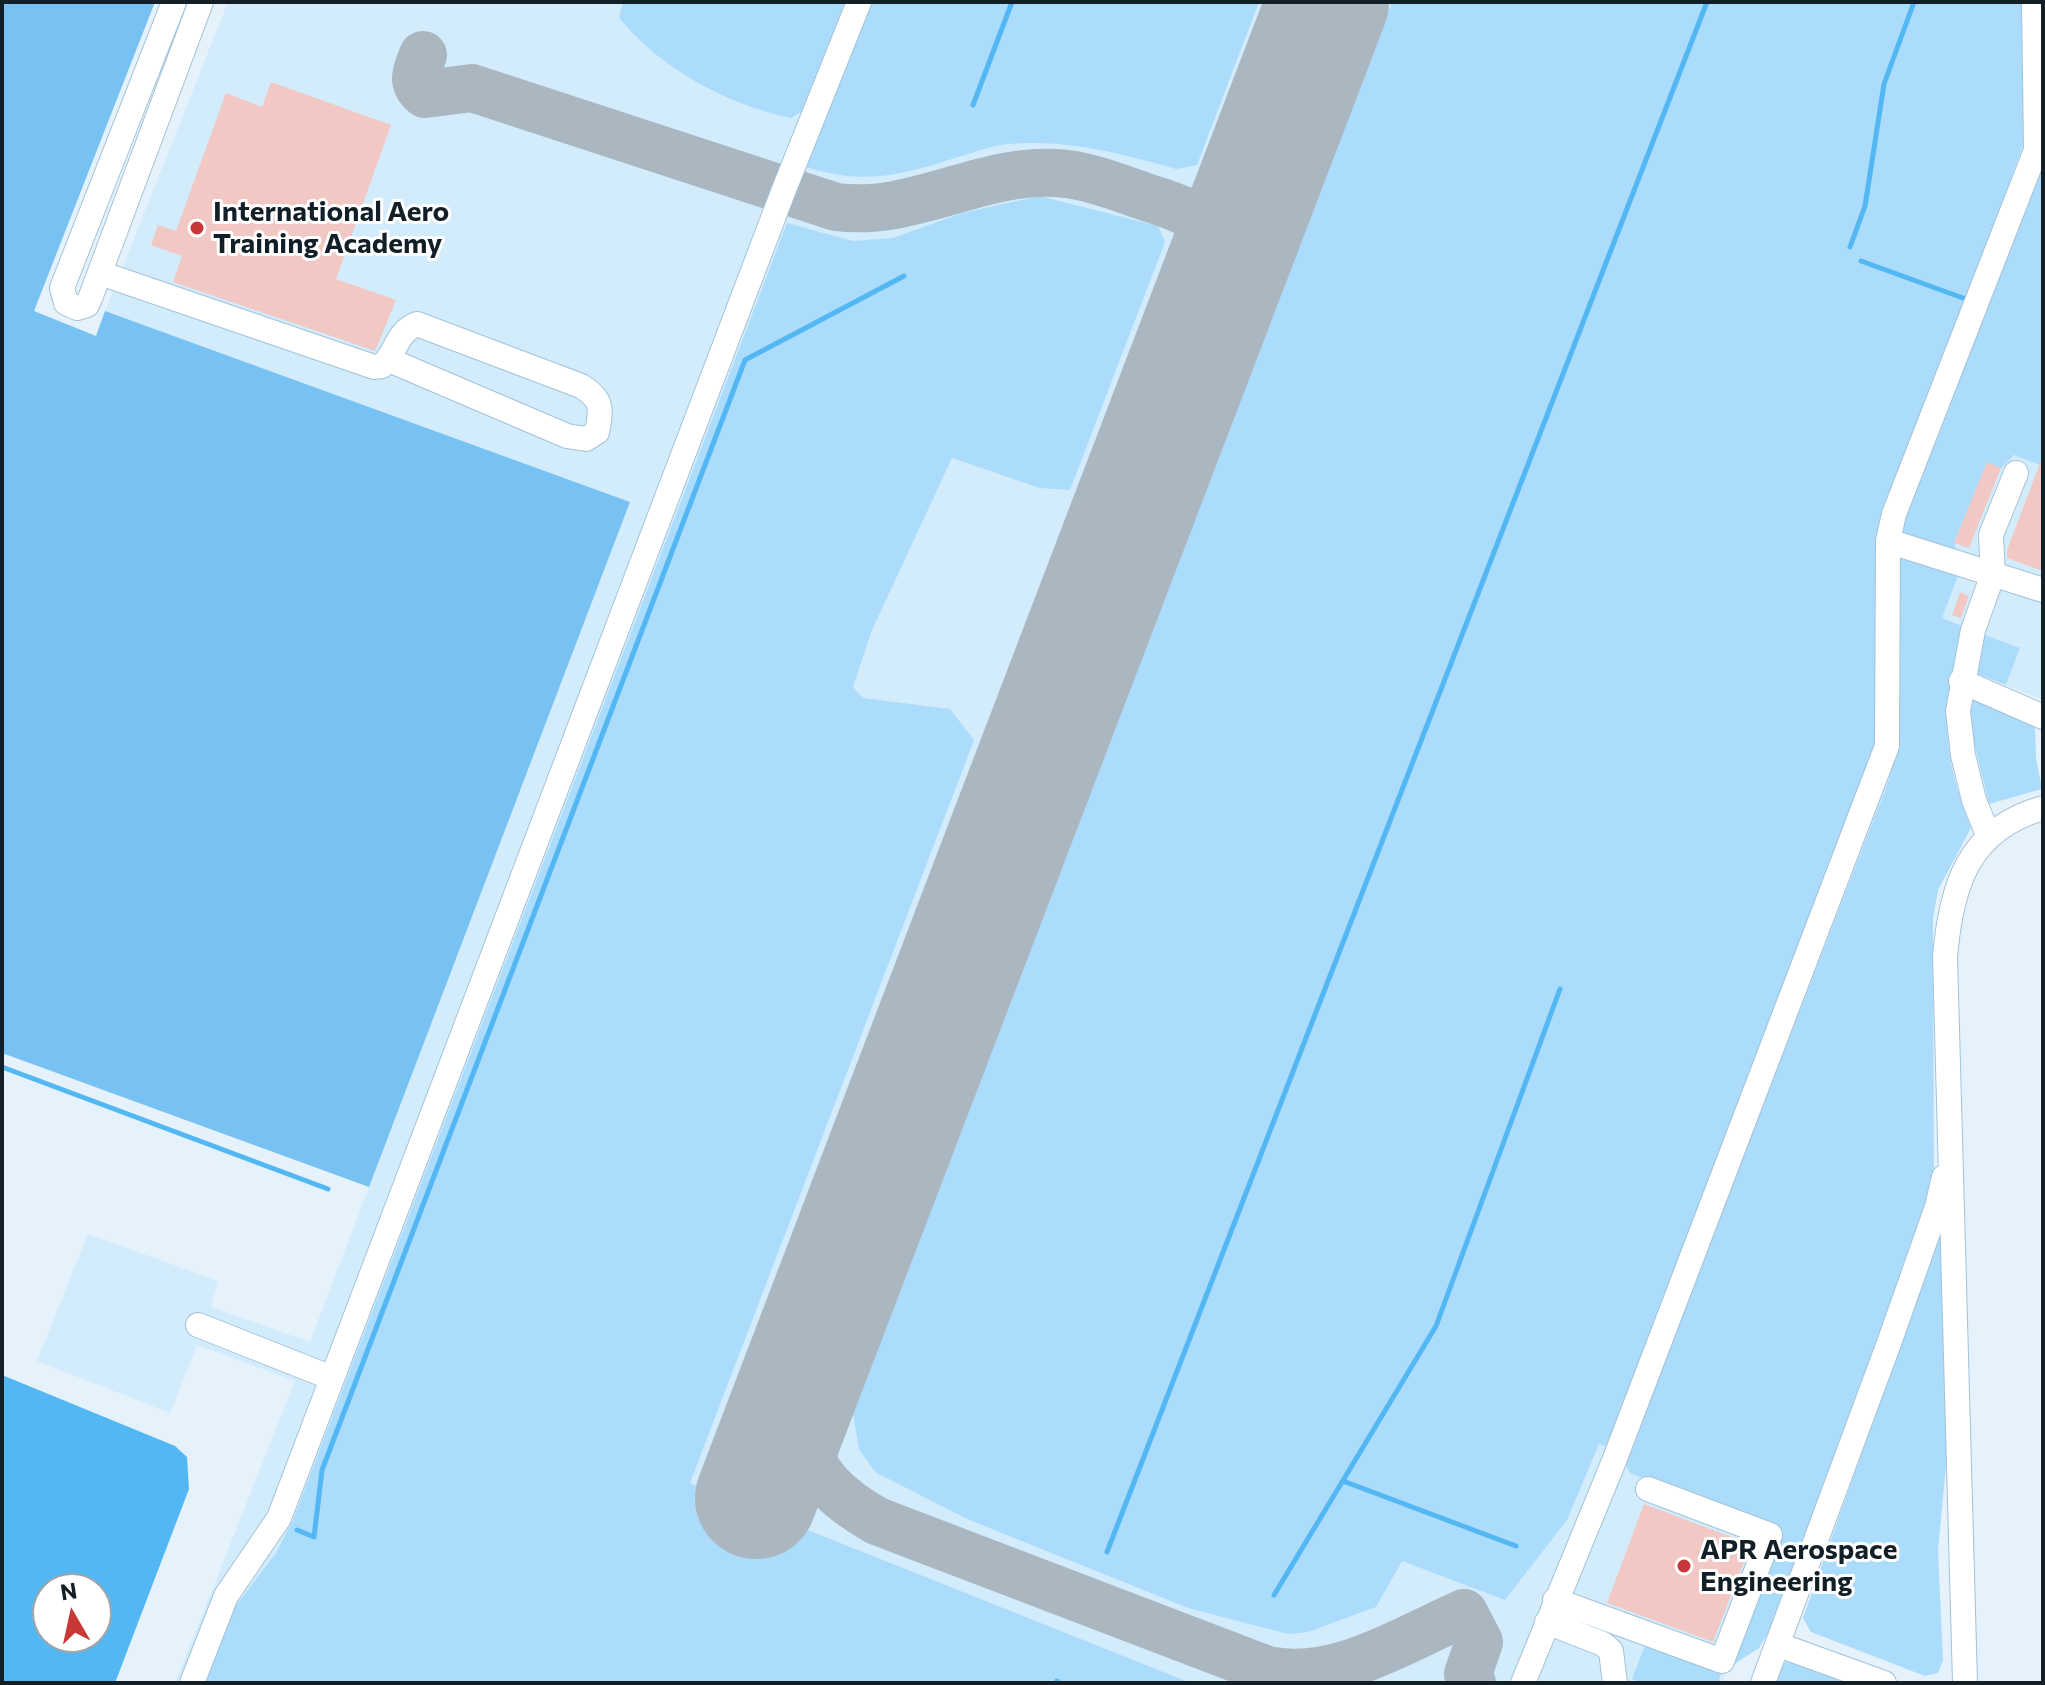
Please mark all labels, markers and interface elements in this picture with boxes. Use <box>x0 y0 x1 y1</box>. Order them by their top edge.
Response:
place label: International Aero Training Academy <box>213 195 449 261</box>
marker: International Aero Training Academy <box>188 219 206 237</box>
place label: APR Aerospace Engineering <box>1700 1533 1897 1599</box>
marker: APR Aerospace Engineering <box>1675 1557 1693 1575</box>
north arrow <box>32 1573 112 1653</box>
text: N <box>58 1576 79 1605</box>

